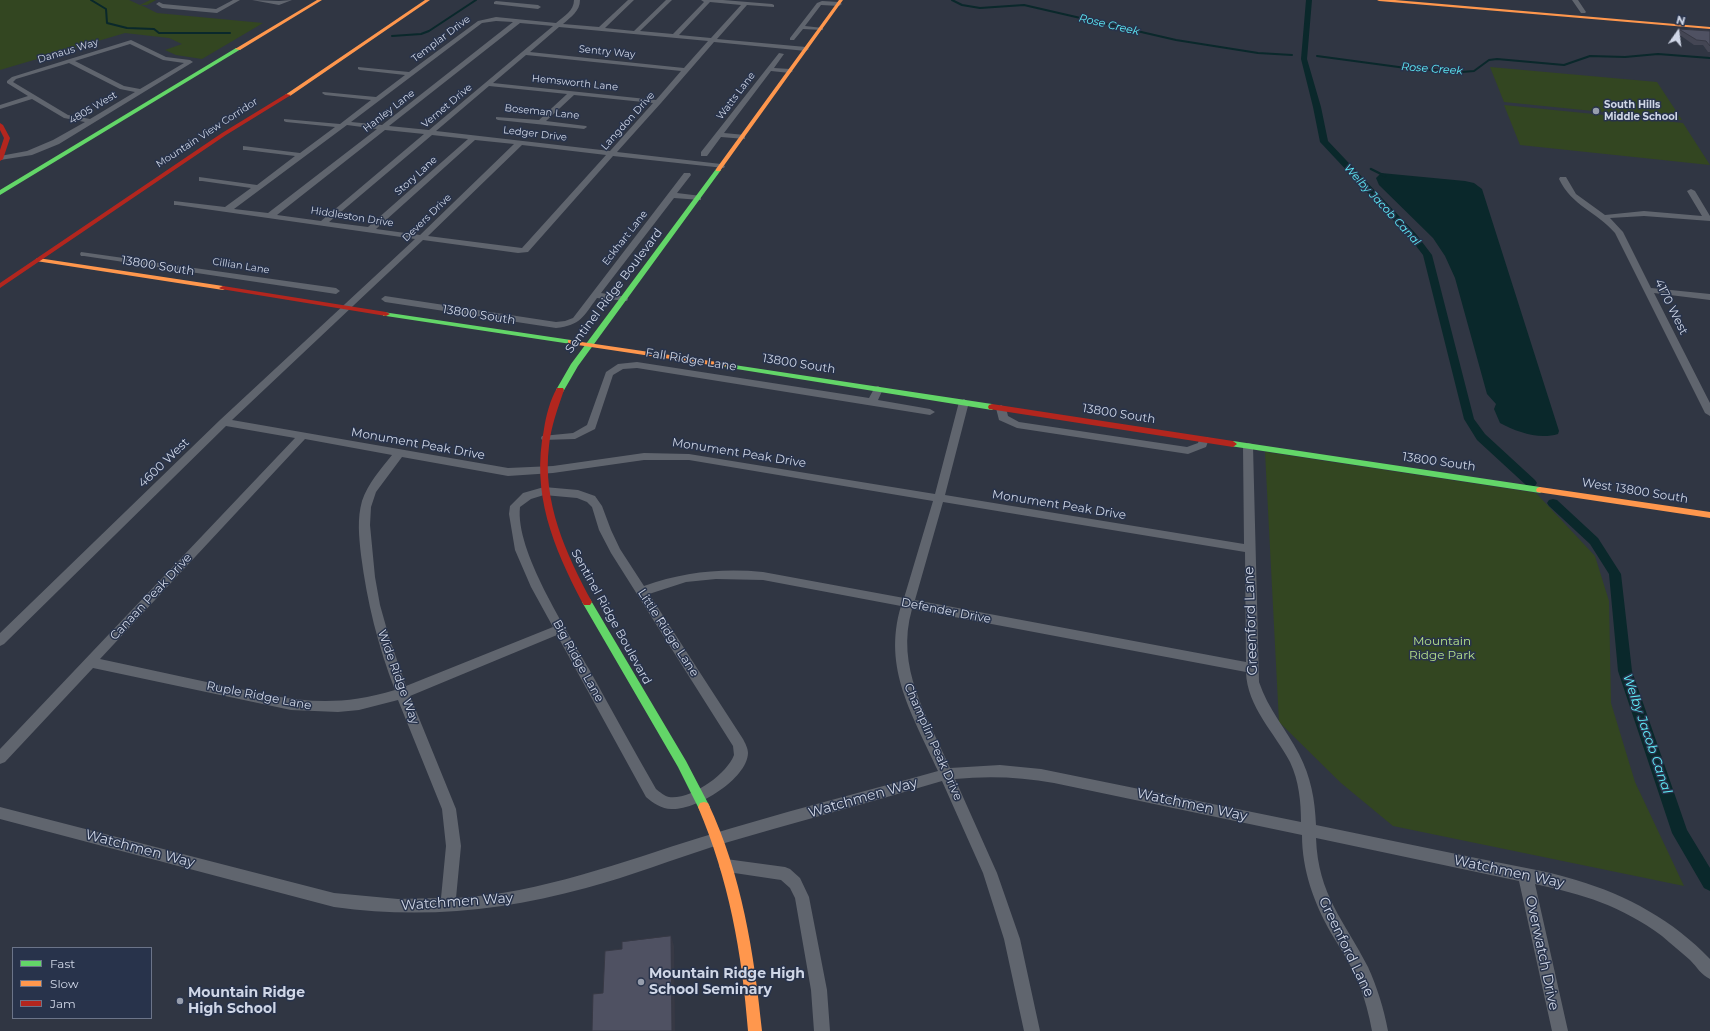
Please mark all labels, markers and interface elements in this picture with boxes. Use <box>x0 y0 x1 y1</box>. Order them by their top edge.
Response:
water label: Rose Creek <box>1077 12 1141 38</box>
north arrow <box>1658 12 1698 52</box>
text: N <box>1675 12 1687 28</box>
street label: Templar Drive <box>409 13 473 65</box>
street label: Danaus Way <box>36 36 100 66</box>
street label: Sentry Way <box>578 43 636 61</box>
water label: Rose Creek <box>1401 60 1463 78</box>
street label: Watts Lane <box>714 70 758 122</box>
street label: Hemsworth Lane <box>531 73 619 93</box>
street label: Vernet Drive <box>419 81 475 131</box>
street label: Hanley Lane <box>361 87 417 135</box>
street label: 4805 West <box>67 89 119 127</box>
street label: Langdon Drive <box>599 89 657 153</box>
street label: Mountain View Corridor <box>154 96 260 170</box>
place label: South Hills Middle School <box>1604 99 1678 122</box>
street label: Boseman Lane <box>504 102 580 122</box>
marker: South Hills Middle School <box>1591 106 1601 116</box>
street label: Ledger Drive <box>502 124 568 144</box>
street label: Story Lane <box>392 154 440 198</box>
water label: Welby Jacob Canal <box>1341 162 1423 248</box>
street label: Devers Drive <box>400 192 454 244</box>
street label: Hiddleston Drive <box>310 205 394 229</box>
street label: Eckhart Lane <box>600 208 650 268</box>
street label: Sentinel Ridge Boulevard <box>562 226 666 356</box>
street label: 13800 South <box>120 253 196 279</box>
street label: Cillian Lane <box>212 256 270 276</box>
street label: 4170 West <box>1651 277 1691 337</box>
street label: 13800 South <box>441 302 517 328</box>
street label: Fall Ridge Lane <box>644 346 738 374</box>
street label: 13800 South <box>761 351 837 377</box>
street label: 13800 South <box>1081 401 1157 427</box>
street label: Monument Peak Drive <box>350 425 486 463</box>
street label: 4600 West <box>136 435 192 491</box>
street label: Monument Peak Drive <box>671 435 807 471</box>
street label: 13800 South <box>1401 450 1477 474</box>
street label: West 13800 South <box>1581 475 1689 507</box>
street label: Monument Peak Drive <box>991 487 1127 523</box>
street label: Sentinel Ridge Boulevard <box>568 547 654 687</box>
street label: Canaan Peak Drive <box>107 551 195 643</box>
street label: Greenford Lane <box>1241 566 1261 676</box>
street label: Little Ridge Lane <box>634 586 702 680</box>
street label: Defender Drive <box>900 595 992 627</box>
street label: Big Ridge Lane <box>549 617 607 705</box>
street label: Wide Ridge Way <box>374 628 422 726</box>
park label: Mountain Ridge Park <box>1409 634 1475 662</box>
water label: Welby Jacob Canal <box>1619 672 1675 796</box>
street label: Ruple Ridge Lane <box>205 679 313 713</box>
street label: Champlin Peak Drive <box>901 681 965 803</box>
street label: Watchmen Way <box>807 774 919 822</box>
street label: Watchmen Way <box>1135 785 1249 825</box>
street label: Watchmen Way <box>83 826 197 872</box>
street label: Watchmen Way <box>1452 852 1566 892</box>
street label: Watchmen Way <box>400 890 514 914</box>
street label: Greenford Lane <box>1315 894 1377 1000</box>
street label: Overwatch Drive <box>1522 894 1562 1012</box>
legend <box>12 947 152 1019</box>
text: Fast <box>50 956 75 971</box>
place label: Mountain Ridge High School Seminary <box>649 966 805 998</box>
text: Slow <box>50 976 79 991</box>
marker: Mountain Ridge High School Seminary <box>636 977 646 987</box>
place label: Mountain Ridge High School <box>188 985 305 1018</box>
text: Jam <box>50 996 76 1011</box>
marker: Mountain Ridge High School <box>175 996 185 1006</box>

